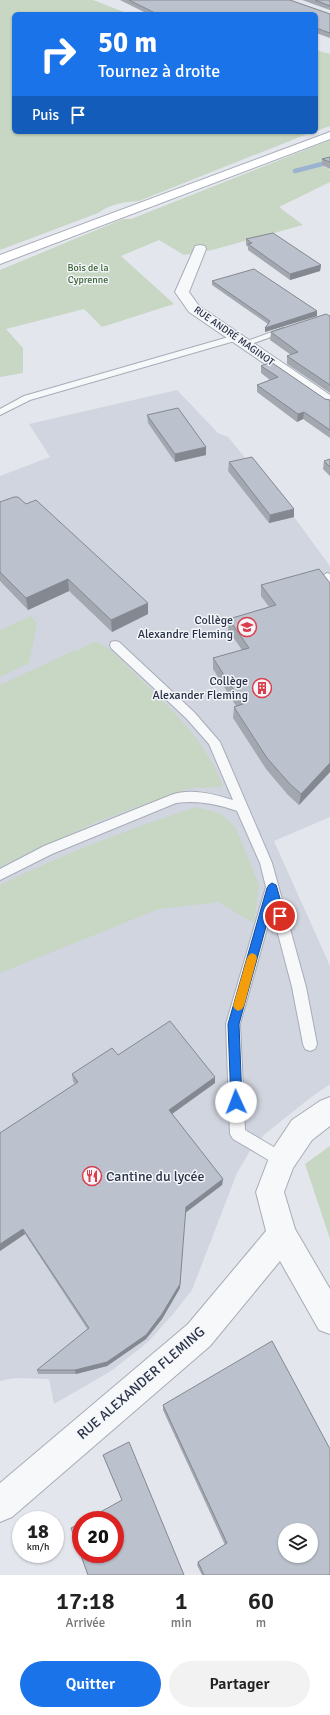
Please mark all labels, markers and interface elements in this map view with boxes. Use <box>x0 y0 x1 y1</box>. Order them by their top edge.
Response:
text: 50 m <box>98 26 157 60</box>
icon: right <box>32 28 84 80</box>
text: Tournez à droite <box>98 60 220 82</box>
icon: arrive <box>67 104 89 126</box>
text: Puis <box>32 106 59 124</box>
park label: Bois de la Cyprenne <box>67 262 109 286</box>
street label: RUE ANDRÉ MAGINOT <box>192 303 277 368</box>
place label: Collège Alexandre Fleming <box>138 613 233 642</box>
school or university icon: Collège Alexandre Fleming <box>236 616 258 638</box>
place label: Collège Alexander Fleming <box>153 674 248 703</box>
building icon: Collège Alexander Fleming <box>251 677 273 699</box>
pin <box>263 899 297 933</box>
icon: arrive <box>269 905 291 927</box>
position arrow <box>215 1081 257 1123</box>
restaurant icon: Cantine du lycée <box>81 1165 103 1187</box>
place label: Cantine du lycée <box>106 1168 205 1185</box>
street label: RUE ALEXANDER FLEMING <box>74 1323 208 1443</box>
speed limit sign: 20 <box>72 1511 124 1563</box>
text: 18 <box>27 1519 49 1544</box>
map controls <box>278 1523 318 1563</box>
button: layers <box>278 1523 318 1563</box>
text: km/h <box>27 1541 49 1553</box>
text: 17:18 <box>56 1586 115 1616</box>
text: 1 <box>175 1586 188 1616</box>
text: 60 <box>248 1586 274 1616</box>
text: Arrivée <box>65 1615 105 1631</box>
text: min <box>171 1615 192 1631</box>
text: m <box>256 1615 266 1631</box>
button: Quitter <box>20 1661 161 1707</box>
button: Partager <box>169 1661 310 1707</box>

